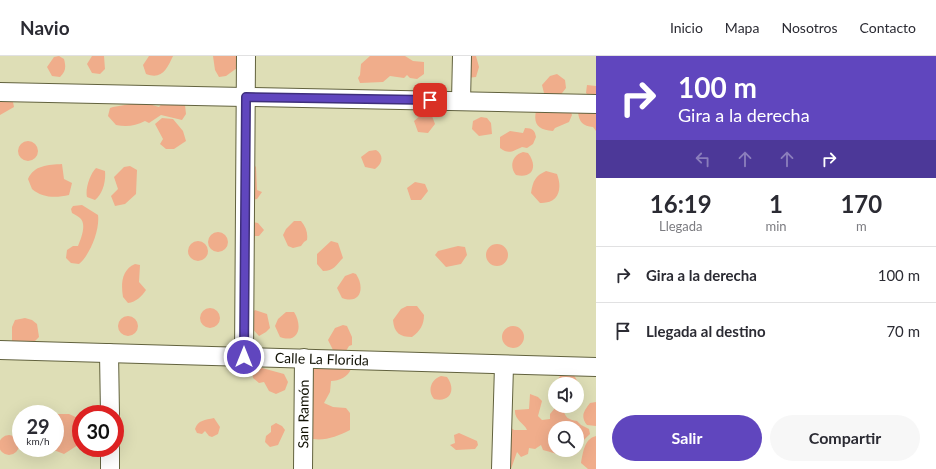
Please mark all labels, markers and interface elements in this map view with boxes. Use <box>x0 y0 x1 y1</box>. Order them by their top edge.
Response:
text: Navio <box>20 16 70 39</box>
text: Inicio <box>670 19 703 36</box>
text: Mapa <box>725 19 759 36</box>
text: Nosotros <box>781 19 838 36</box>
text: Contacto <box>860 19 916 36</box>
text: 100 m <box>678 70 757 104</box>
icon: right <box>612 72 664 124</box>
pin <box>413 83 447 117</box>
icon: arrive <box>419 89 441 111</box>
text: Gira a la derecha <box>678 104 810 126</box>
icon: left <box>692 148 714 170</box>
icon: ahead <box>734 148 756 170</box>
icon: ahead <box>776 148 798 170</box>
icon: right <box>818 148 840 170</box>
text: 16:19 <box>650 189 712 218</box>
text: 1 <box>769 189 783 218</box>
text: 170 <box>840 189 882 218</box>
text: Llegada <box>659 218 703 234</box>
text: min <box>766 218 787 234</box>
text: m <box>856 218 867 234</box>
icon: right <box>612 264 634 286</box>
text: Gira a la derecha <box>646 266 757 284</box>
text: 100 m <box>878 266 920 284</box>
icon: arrive <box>612 320 634 342</box>
text: Llegada al destino <box>646 322 766 340</box>
text: 70 m <box>886 322 920 340</box>
position arrow <box>223 336 265 378</box>
street label: Calle La Florida <box>275 349 369 369</box>
map controls <box>548 377 584 457</box>
button: sound <box>548 377 584 413</box>
street label: San Ramón <box>294 380 312 448</box>
speed limit sign: 30 <box>72 405 124 457</box>
text: 29 <box>26 414 50 438</box>
button: Salir <box>612 415 762 461</box>
button: Compartir <box>770 415 920 461</box>
button: search <box>548 421 584 457</box>
text: km/h <box>26 435 50 447</box>

